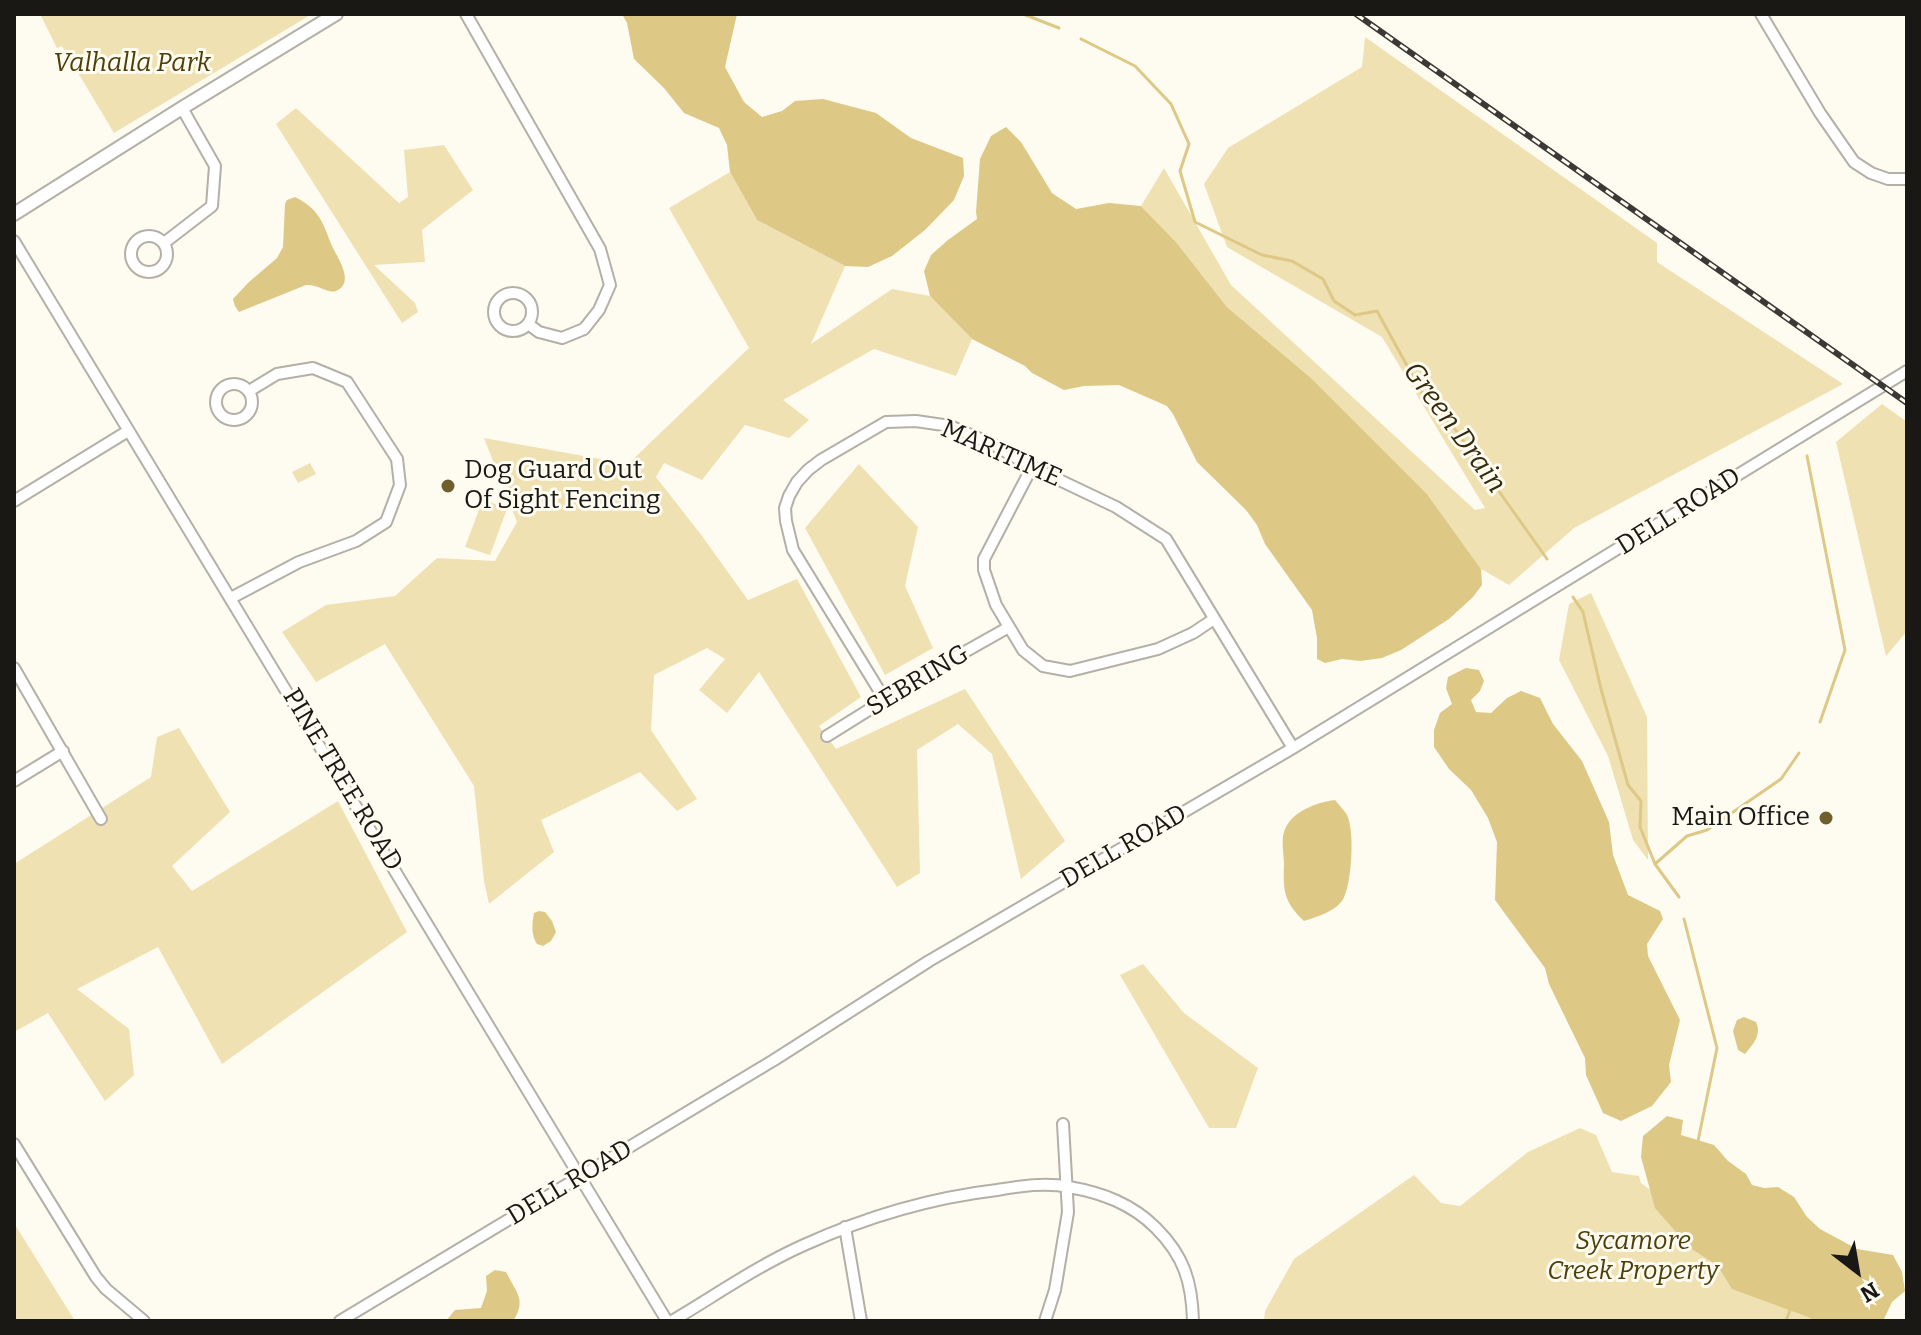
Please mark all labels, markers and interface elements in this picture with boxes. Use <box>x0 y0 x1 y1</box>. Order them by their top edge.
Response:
park label: Valhalla Park <box>53 48 211 80</box>
water label: Green Drain <box>1395 356 1513 500</box>
street label: MARITIME <box>936 414 1066 494</box>
place label: Dog Guard Out Of Sight Fencing <box>464 455 660 516</box>
street label: DELL ROAD <box>1611 462 1747 562</box>
marker: Dog Guard Out Of Sight Fencing <box>439 477 457 495</box>
street label: SEBRING <box>861 638 975 724</box>
street label: PINE TREE ROAD <box>275 683 409 877</box>
street label: DELL ROAD <box>1055 798 1193 896</box>
place label: Main Office <box>1671 802 1810 834</box>
marker: Main Office <box>1817 809 1835 827</box>
street label: DELL ROAD <box>502 1133 638 1233</box>
park label: Sycamore Creek Property <box>1547 1226 1719 1288</box>
north arrow <box>1817 1231 1897 1311</box>
text: N <box>1855 1276 1884 1308</box>

